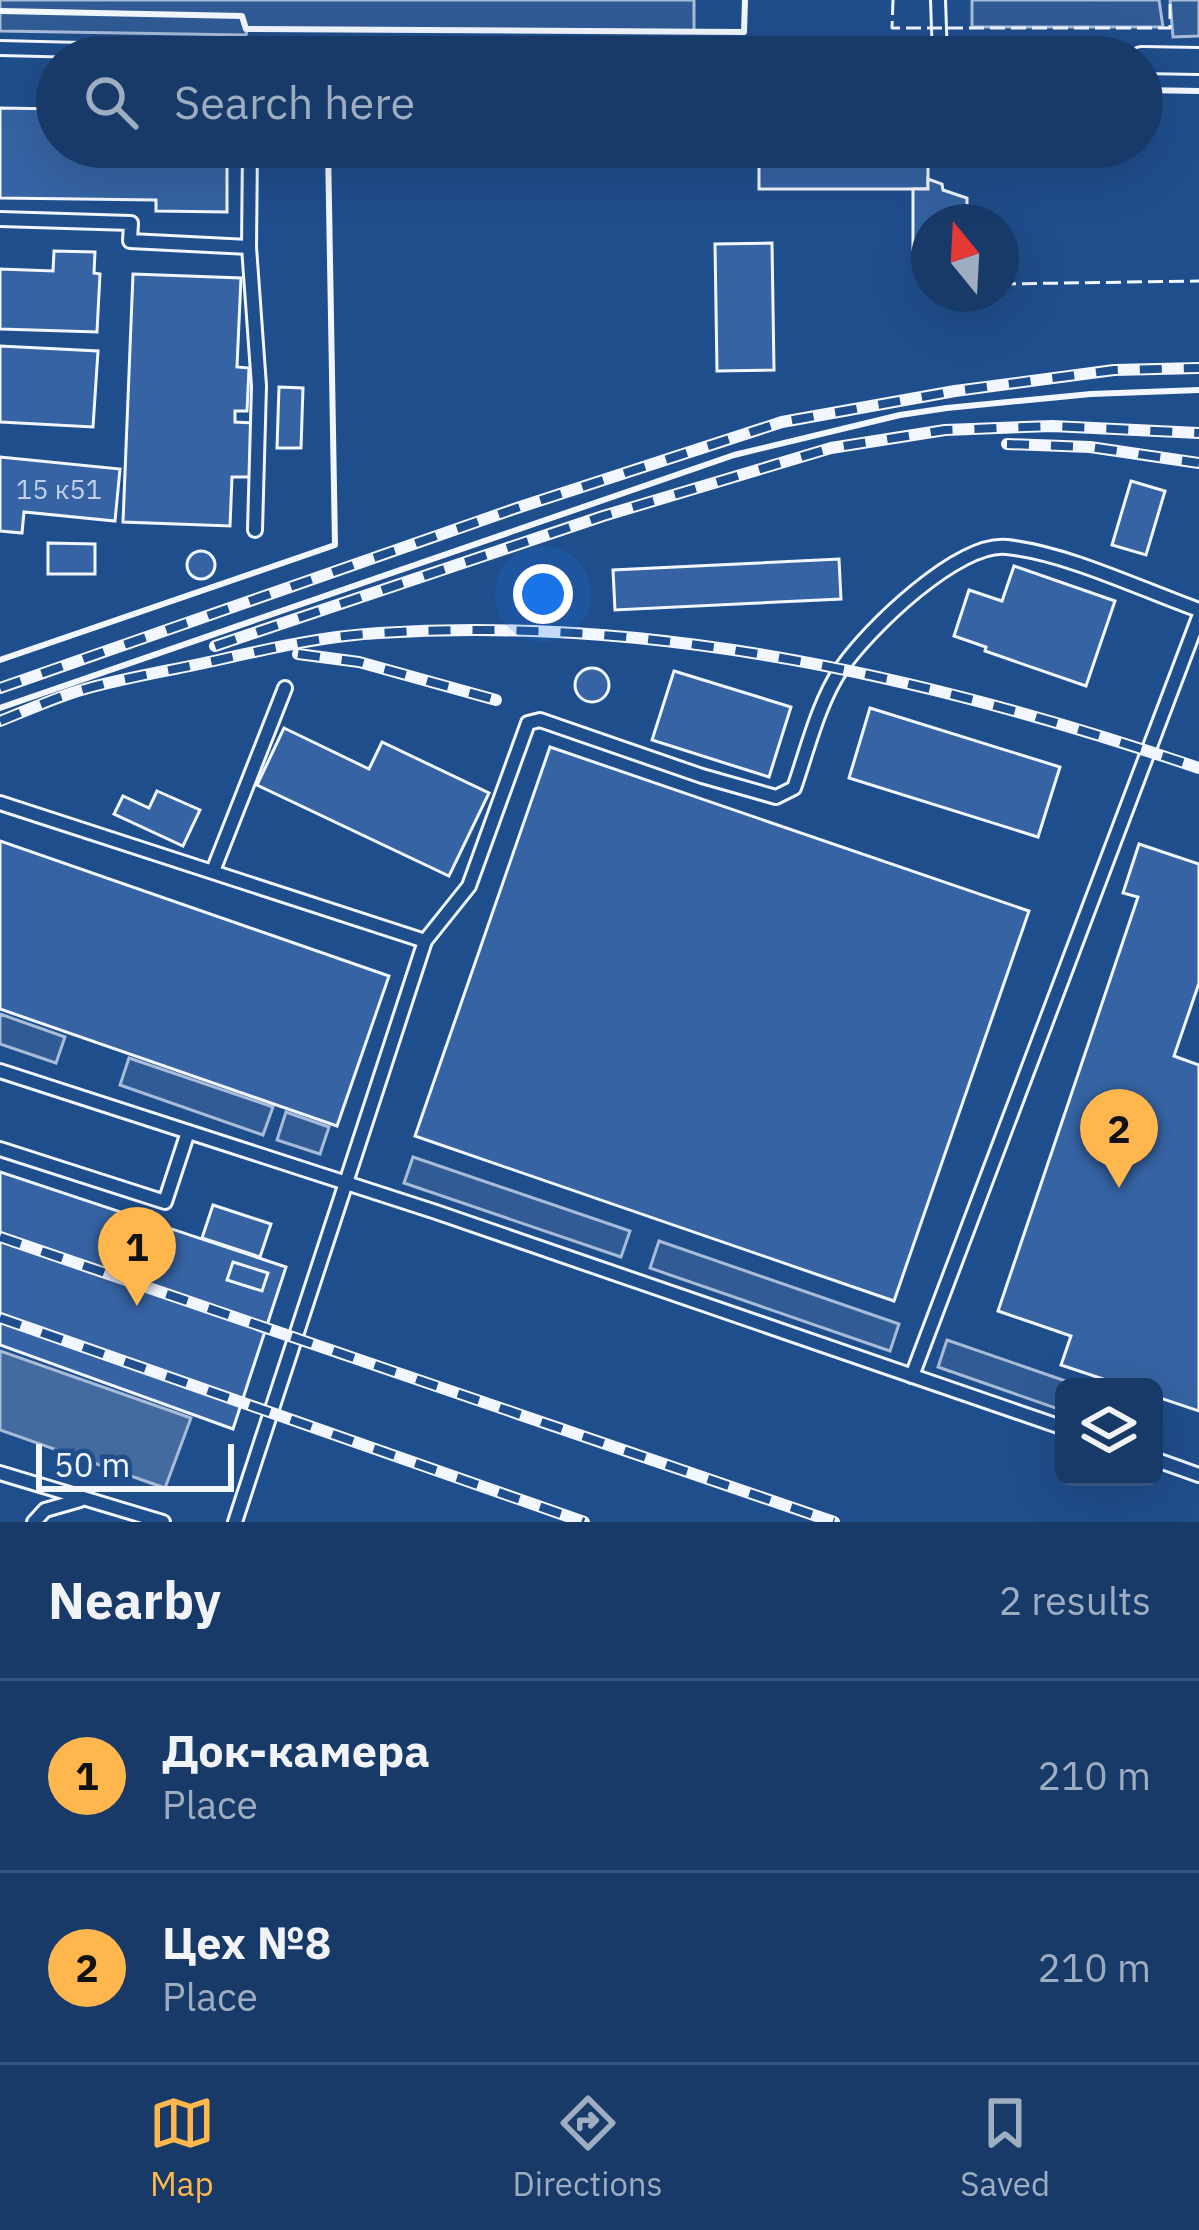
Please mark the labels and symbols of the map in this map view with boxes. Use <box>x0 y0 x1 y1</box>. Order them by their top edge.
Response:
north arrow <box>911 204 1019 312</box>
house number: 15 к51 <box>16 471 102 506</box>
your location <box>513 564 573 624</box>
pin: 2 <box>1080 1089 1158 1188</box>
pin: 1 <box>98 1207 176 1306</box>
scale bar <box>36 1438 234 1491</box>

